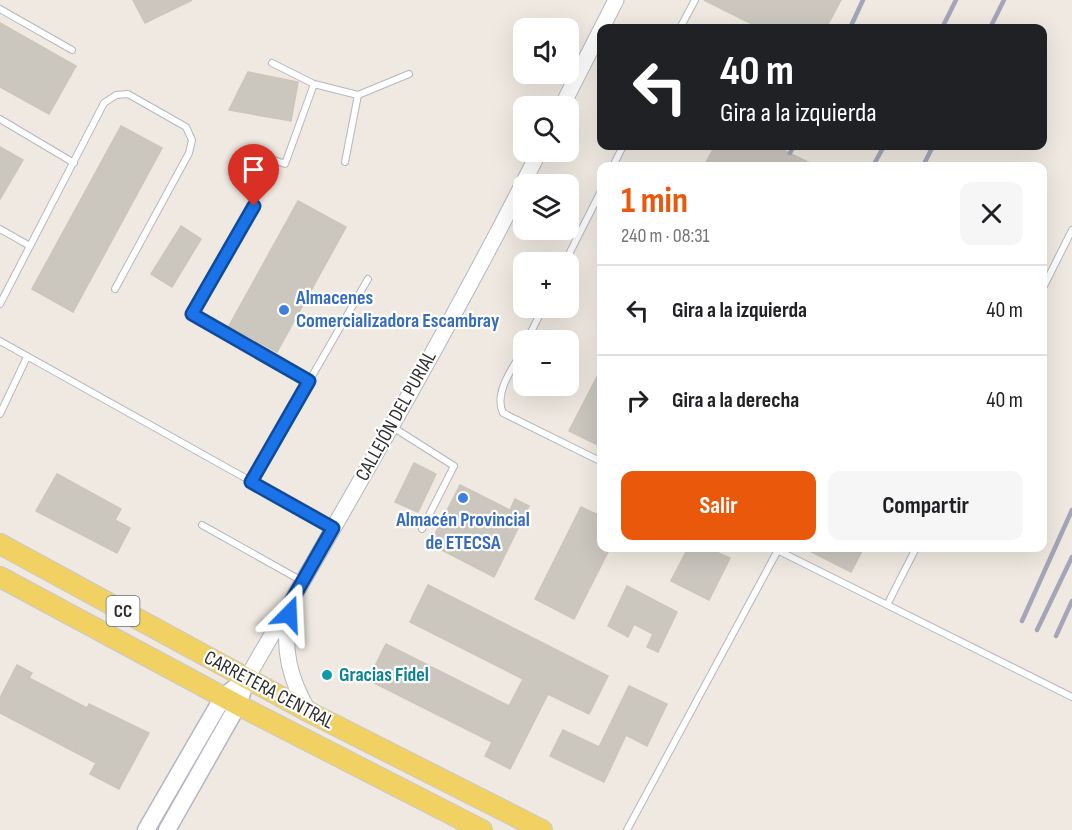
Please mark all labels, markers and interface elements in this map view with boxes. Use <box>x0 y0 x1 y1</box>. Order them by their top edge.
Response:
map controls <box>513 18 579 396</box>
button: sound <box>513 18 579 84</box>
text: 40 m <box>720 46 794 97</box>
icon: left <box>621 48 699 126</box>
button: search <box>513 96 579 162</box>
text: Gira a la izquierda <box>720 97 877 129</box>
pin <box>228 144 279 206</box>
icon: arrive <box>237 153 270 186</box>
button: layers <box>513 174 579 240</box>
text: 1 min <box>621 180 688 223</box>
button: close <box>960 182 1023 245</box>
text: 240 m · 08:31 <box>621 224 710 248</box>
button: + <box>513 252 579 318</box>
place label: Almacenes Comercializadora Escambray <box>295 286 500 333</box>
icon: left <box>621 294 654 327</box>
text: Gira a la izquierda <box>672 297 807 324</box>
text: 40 m <box>986 297 1023 324</box>
marker: Almacenes Comercializadora Escambray <box>277 303 291 317</box>
button: − <box>513 330 579 396</box>
street label: CALLEJÓN DEL PURIAL <box>350 346 442 485</box>
icon: right <box>621 384 654 417</box>
text: Gira a la derecha <box>672 387 799 414</box>
text: 40 m <box>986 387 1023 414</box>
button: Salir <box>621 471 816 540</box>
button: Compartir <box>828 471 1023 540</box>
marker: Almacén Provincial de ETECSA <box>456 491 470 505</box>
place label: Almacén Provincial de ETECSA <box>395 508 530 555</box>
position arrow <box>257 582 321 646</box>
road number: CC <box>106 596 140 626</box>
street label: CARRETERA CENTRAL <box>200 646 339 735</box>
place label: Gracias Fidel <box>339 663 429 687</box>
marker: Gracias Fidel <box>320 668 334 682</box>

